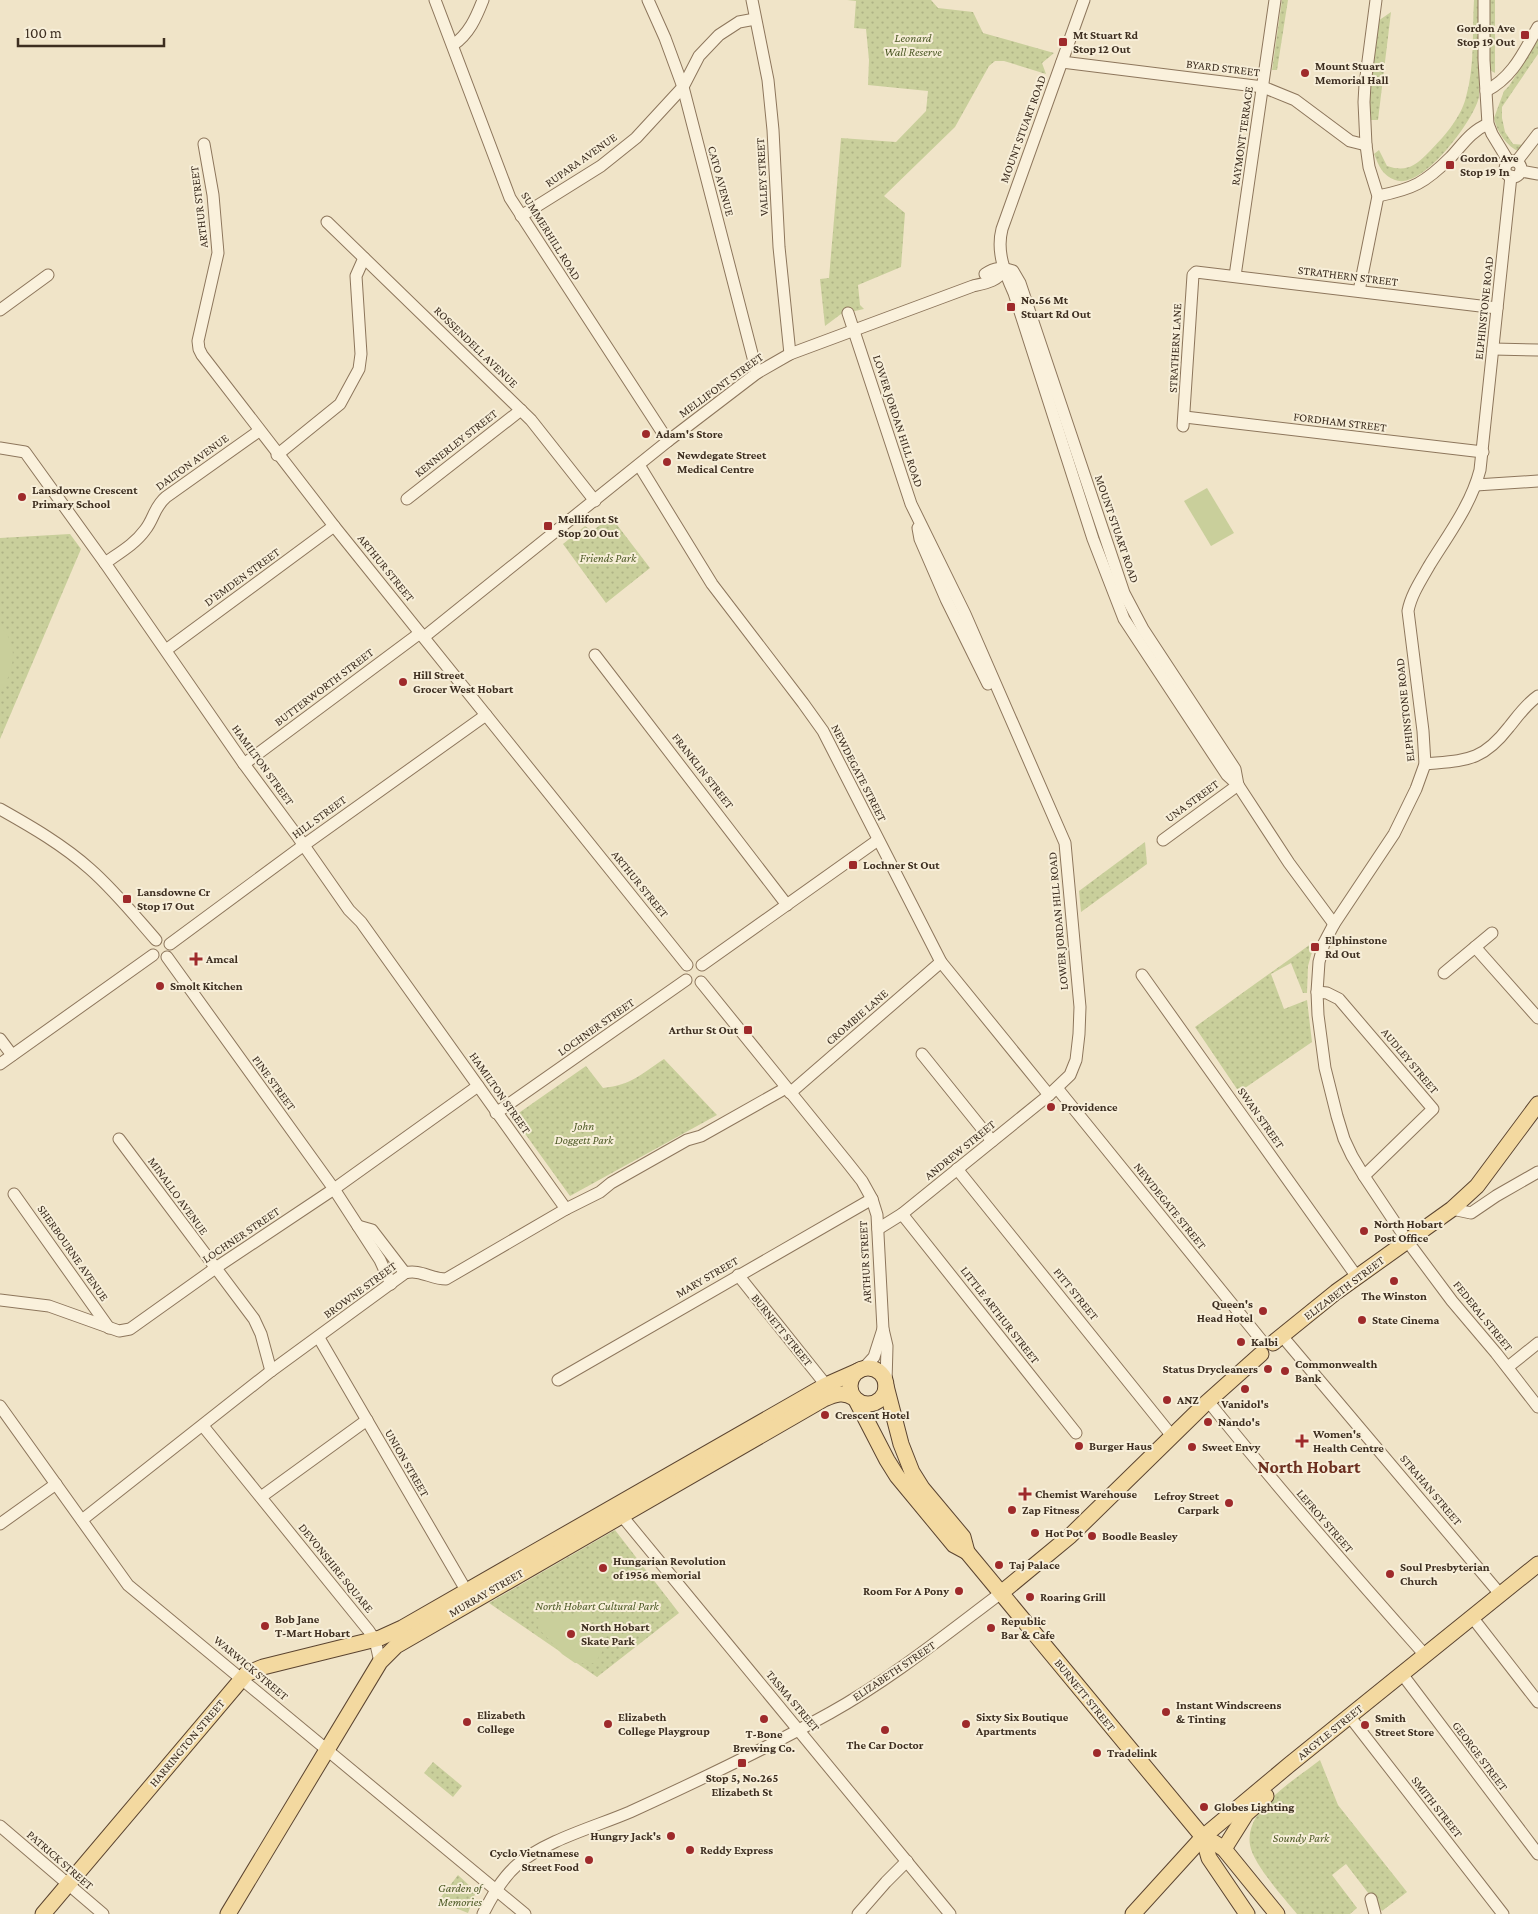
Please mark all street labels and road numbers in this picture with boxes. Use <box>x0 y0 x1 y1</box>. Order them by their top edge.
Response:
street label: BYARD STREET <box>1185 57 1261 80</box>
street label: MOUNT STUART ROAD <box>997 73 1049 185</box>
street label: RAYMONT TERRACE <box>1228 85 1256 187</box>
street label: RUPARA AVENUE <box>542 130 620 190</box>
street label: VALLEY STREET <box>753 137 771 217</box>
street label: CATO AVENUE <box>705 144 737 218</box>
street label: ARTHUR STREET <box>187 165 211 249</box>
street label: SUMMERHILL ROAD <box>518 189 584 283</box>
street label: ELPHINSTONE ROAD <box>1472 256 1496 360</box>
street label: STRATHERN STREET <box>1297 263 1399 289</box>
street label: STRATHERN LANE <box>1166 302 1184 393</box>
street label: ROSSENDELL AVENUE <box>431 303 521 391</box>
street label: MELLIFONT STREET <box>676 349 766 420</box>
street label: LOWER JORDAN HILL ROAD <box>870 353 926 489</box>
street label: KENNERLEY STREET <box>412 406 501 480</box>
street label: FORDHAM STREET <box>1293 409 1388 435</box>
street label: DALTON AVENUE <box>153 431 232 493</box>
street label: MOUNT STUART ROAD <box>1092 473 1142 585</box>
street label: ARTHUR STREET <box>355 532 418 605</box>
street label: D'EMDEN STREET <box>201 545 283 609</box>
street label: BUTTERWORTH STREET <box>272 645 377 729</box>
street label: ELPHINSTONE ROAD <box>1393 658 1417 762</box>
street label: HAMILTON STREET <box>229 722 297 808</box>
street label: NEWDEGATE STREET <box>828 722 890 824</box>
street label: FRANKLIN STREET <box>669 730 737 812</box>
street label: UNA STREET <box>1162 777 1222 825</box>
street label: HILL STREET <box>289 792 349 841</box>
street label: ARTHUR STREET <box>609 848 672 921</box>
street label: LOWER JORDAN HILL ROAD <box>1045 851 1071 991</box>
street label: CROMBIE LANE <box>823 986 891 1048</box>
street label: LOCHNER STREET <box>555 995 637 1059</box>
street label: AUDLEY STREET <box>1378 1025 1442 1097</box>
street label: HAMILTON STREET <box>467 1049 534 1137</box>
street label: PINE STREET <box>249 1053 299 1114</box>
street label: SWAN STREET <box>1235 1085 1287 1152</box>
street label: ANDREW STREET <box>922 1117 999 1183</box>
street label: MINALLO AVENUE <box>145 1154 211 1238</box>
street label: NEWDEGATE STREET <box>1131 1160 1209 1252</box>
street label: SHERBOURNE AVENUE <box>34 1202 112 1304</box>
street label: LOCHNER STREET <box>200 1204 283 1266</box>
street label: ARTHUR STREET <box>856 1220 874 1304</box>
street label: MARY STREET <box>673 1253 741 1301</box>
street label: ELIZABETH STREET <box>1301 1253 1387 1323</box>
street label: BROWNE STREET <box>321 1259 400 1321</box>
street label: LITTLE ARTHUR STREET <box>958 1263 1043 1367</box>
street label: PITT STREET <box>1051 1265 1102 1323</box>
street label: FEDERAL STREET <box>1450 1278 1516 1354</box>
street label: BURNETT STREET <box>749 1291 816 1369</box>
street label: UNION STREET <box>382 1427 432 1500</box>
street label: STRAHAN STREET <box>1397 1452 1465 1529</box>
street label: LEFROY STREET <box>1294 1486 1357 1556</box>
street label: DEVONSHIRE SQUARE <box>296 1521 377 1616</box>
street label: MURRAY STREET <box>446 1566 526 1620</box>
street label: WARWICK STREET <box>211 1633 291 1704</box>
street label: ELIZABETH STREET <box>850 1638 939 1704</box>
street label: BURNETT STREET <box>1052 1656 1119 1734</box>
street label: TASMA STREET <box>763 1667 823 1735</box>
street label: HARRINGTON STREET <box>146 1696 228 1790</box>
street label: ARGYLE STREET <box>1294 1701 1366 1763</box>
street label: GEORGE STREET <box>1449 1719 1511 1794</box>
street label: SMITH STREET <box>1409 1773 1466 1841</box>
street label: PATRICK STREET <box>24 1827 96 1893</box>

